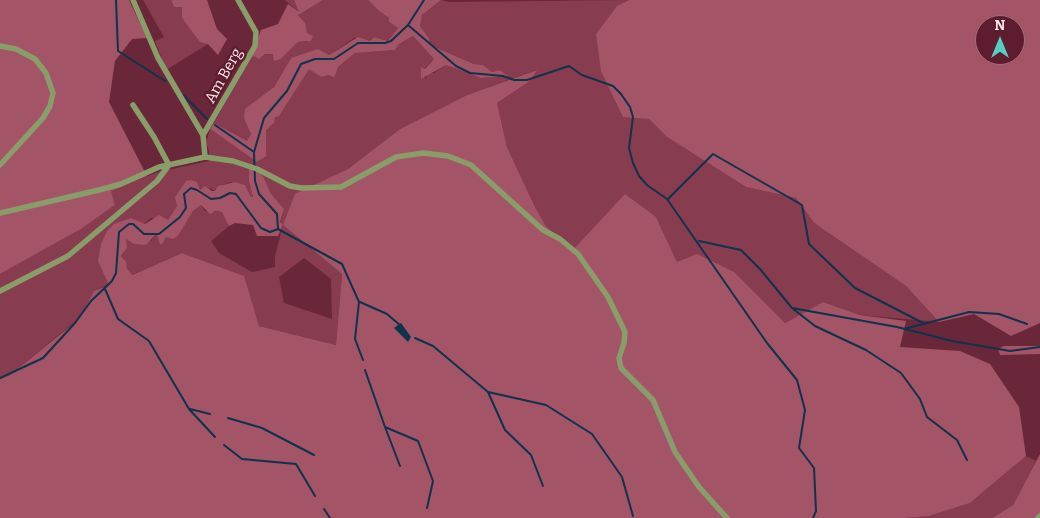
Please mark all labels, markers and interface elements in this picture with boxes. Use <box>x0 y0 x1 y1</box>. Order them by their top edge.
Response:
north arrow <box>975 15 1025 65</box>
text: N <box>995 17 1005 34</box>
street label: Am Berg <box>202 45 246 107</box>

